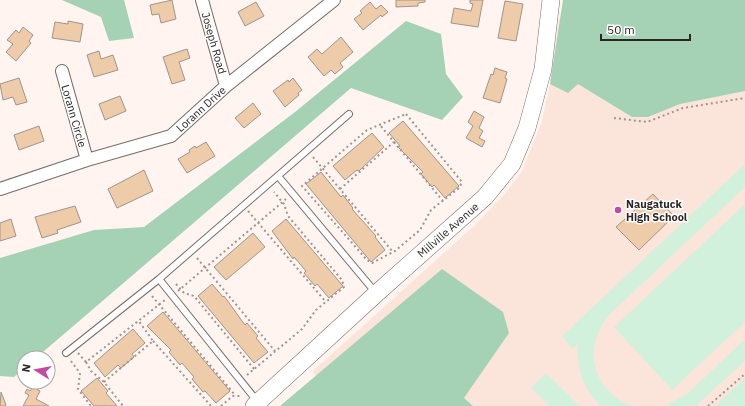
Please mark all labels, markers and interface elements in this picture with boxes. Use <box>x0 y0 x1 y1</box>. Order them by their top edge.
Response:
street label: Joseph Road <box>198 10 230 76</box>
scale bar <box>601 16 690 42</box>
text: 50 m <box>607 22 635 37</box>
street label: Lorann Circle <box>58 83 90 149</box>
street label: Lorann Drive <box>173 83 229 135</box>
place label: Naugatuck High School <box>626 197 688 224</box>
street label: Millville Avenue <box>414 199 482 261</box>
marker: Naugatuck High School <box>613 205 623 215</box>
north arrow <box>16 350 56 390</box>
text: N <box>19 363 34 373</box>

